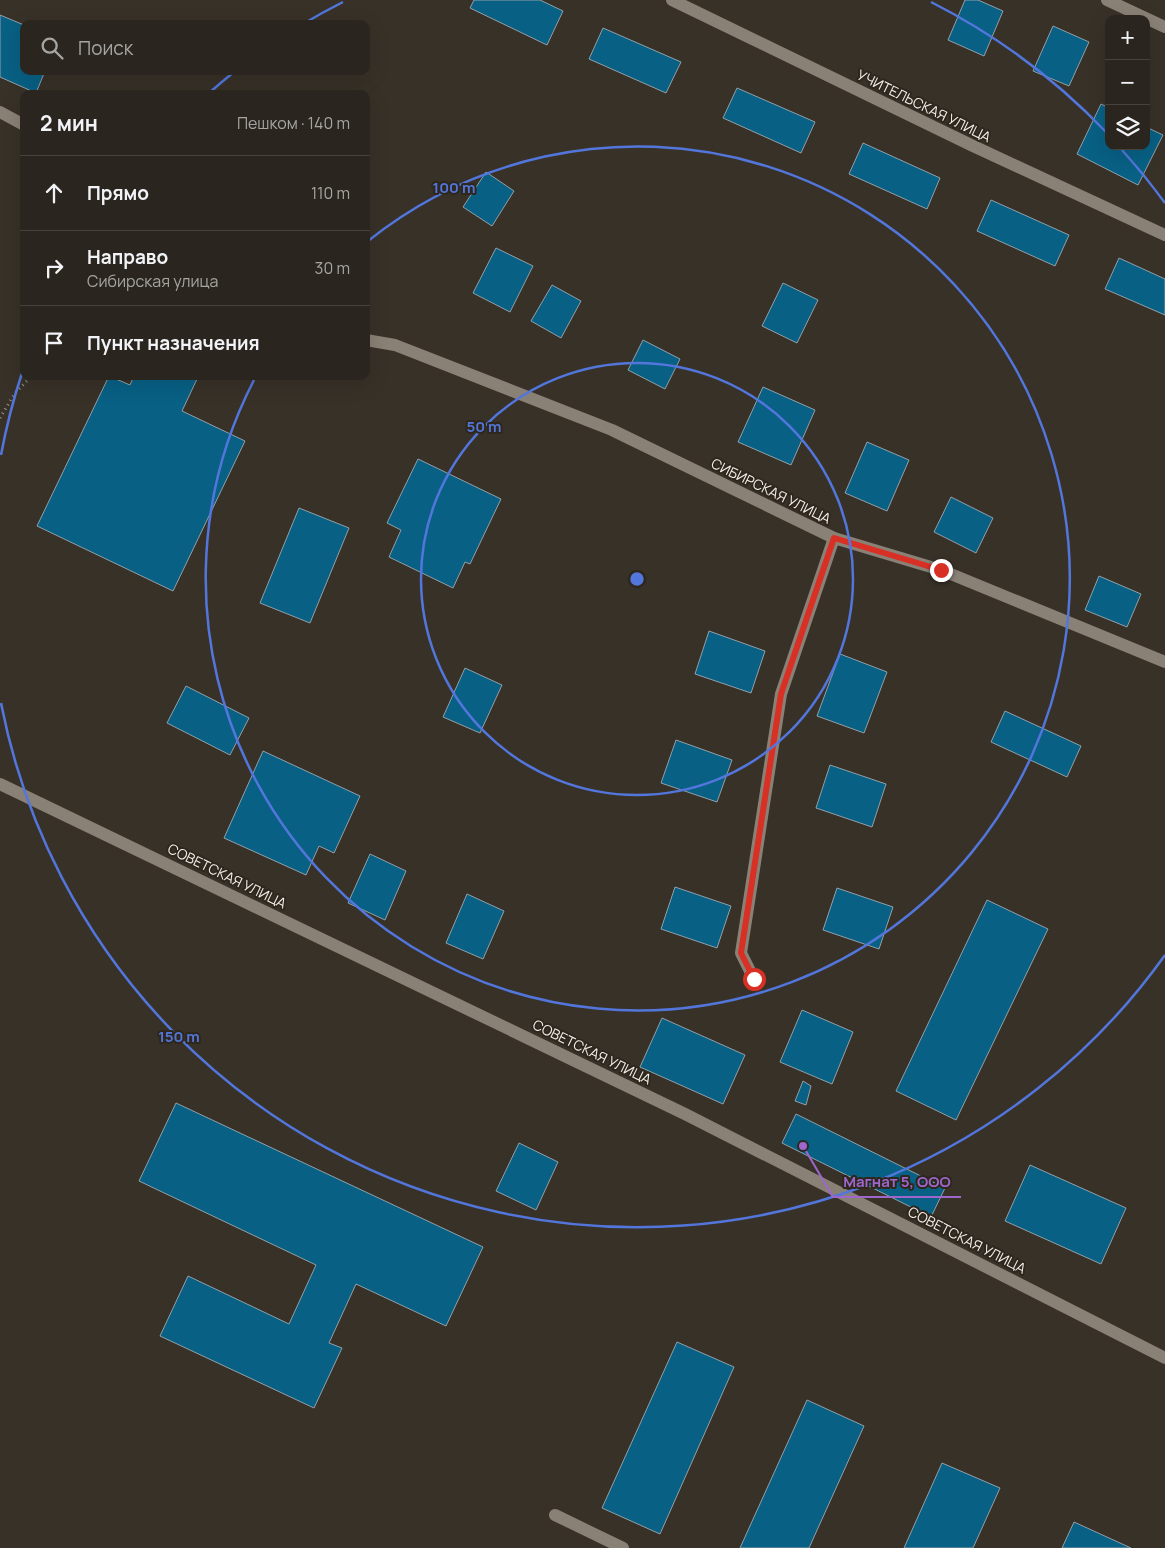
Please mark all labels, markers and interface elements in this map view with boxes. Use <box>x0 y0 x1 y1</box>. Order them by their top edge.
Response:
map controls <box>1105 15 1150 150</box>
button: + <box>1105 15 1150 60</box>
search box <box>20 20 370 75</box>
icon: search <box>38 34 66 62</box>
text: Поиск <box>78 35 133 61</box>
button: − <box>1105 60 1150 105</box>
street label: УЧИТЕЛЬСКАЯ УЛИЦА <box>854 65 995 146</box>
button: layers <box>1105 105 1150 150</box>
text: 2 мин <box>40 109 98 137</box>
text: Пешком · 140 m <box>237 112 350 134</box>
text: 100 m <box>433 177 475 198</box>
icon: ahead <box>40 179 68 207</box>
text: Прямо <box>87 180 149 206</box>
text: 110 m <box>311 182 350 204</box>
text: Направо <box>87 244 168 270</box>
icon: right <box>40 254 68 282</box>
text: 30 m <box>315 257 350 279</box>
text: Сибирская улица <box>87 270 218 292</box>
icon: arrive <box>40 329 68 357</box>
text: Пункт назначения <box>87 330 260 356</box>
text: 50 m <box>466 416 502 437</box>
street label: СИБИРСКАЯ УЛИЦА <box>708 453 834 528</box>
route end <box>930 559 953 582</box>
centre of rings <box>628 570 646 588</box>
street label: СОВЕТСКАЯ УЛИЦА <box>165 839 290 913</box>
route start <box>743 968 766 991</box>
street label: СОВЕТСКАЯ УЛИЦА <box>530 1015 655 1089</box>
text: 150 m <box>158 1026 200 1047</box>
callout: Магнат 5, ООО <box>833 1167 961 1197</box>
text: Магнат 5, ООО <box>843 1171 951 1192</box>
street label: СОВЕТСКАЯ УЛИЦА <box>905 1202 1030 1278</box>

